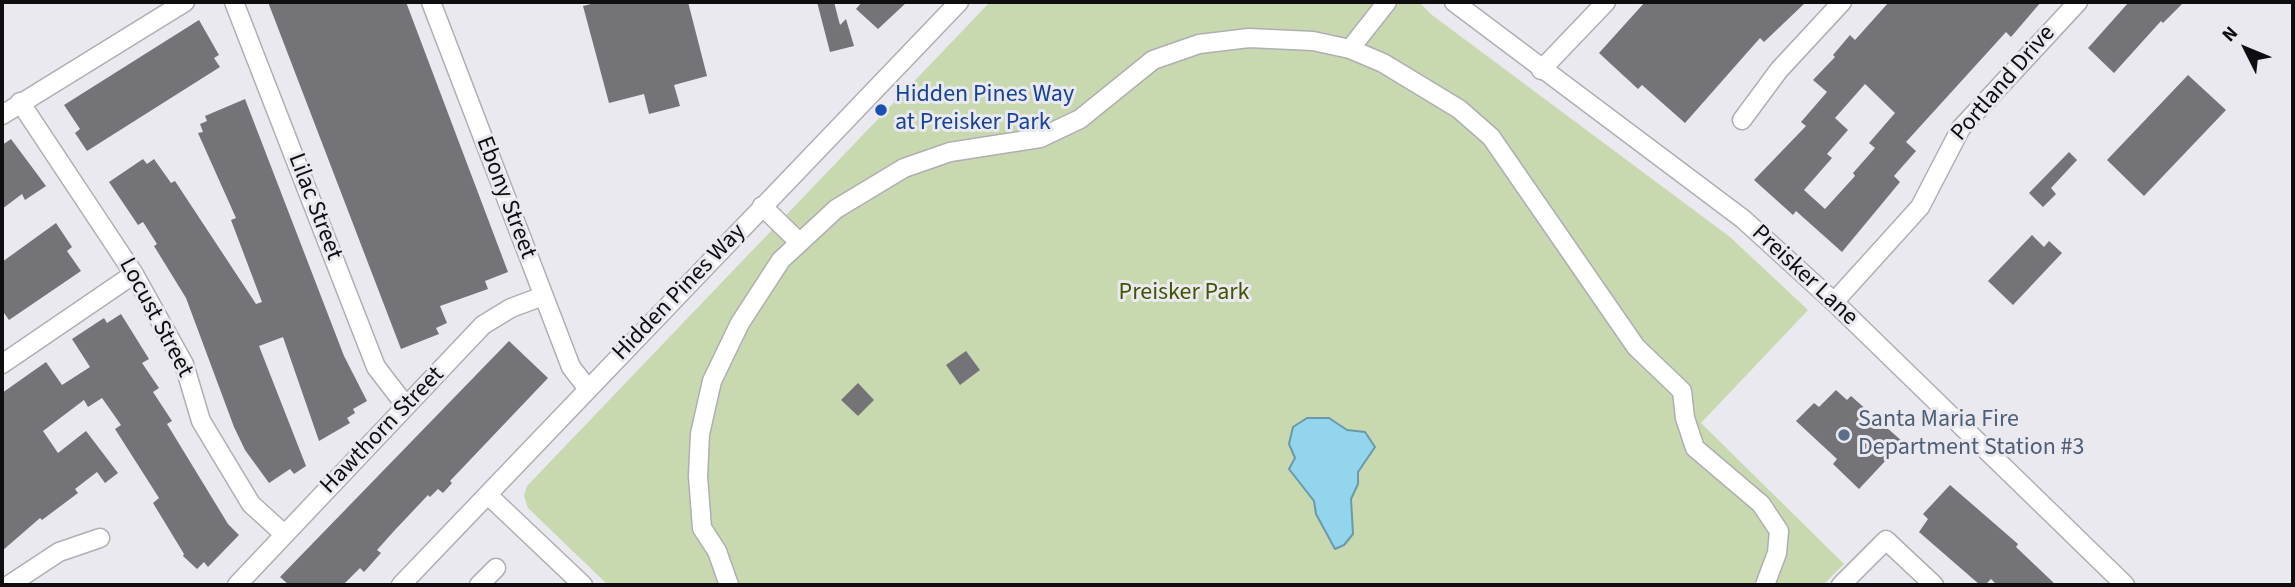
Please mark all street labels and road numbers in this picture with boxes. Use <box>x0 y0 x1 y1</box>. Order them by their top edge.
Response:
street label: Portland Drive <box>1946 20 2062 148</box>
street label: Ebony Street <box>469 133 541 263</box>
street label: Lilac Street <box>281 150 347 264</box>
street label: Hidden Pines Way <box>607 219 753 367</box>
street label: Preisker Lane <box>1745 219 1863 333</box>
street label: Locust Street <box>112 253 198 383</box>
street label: Hawthorn Street <box>315 361 451 501</box>

